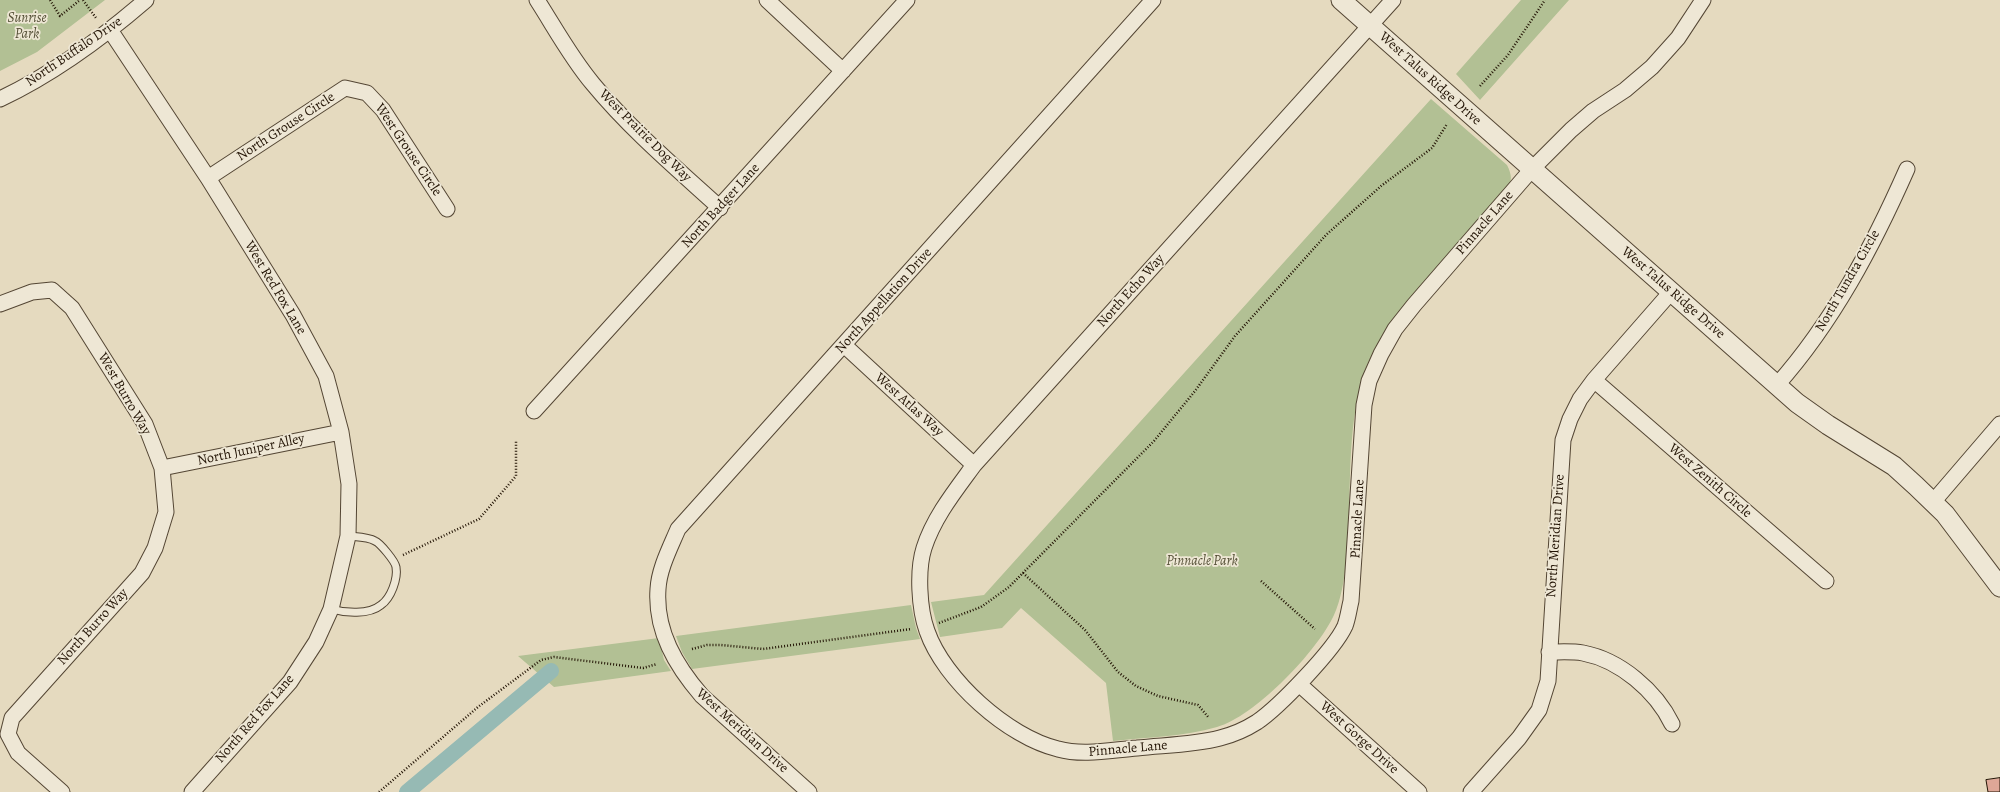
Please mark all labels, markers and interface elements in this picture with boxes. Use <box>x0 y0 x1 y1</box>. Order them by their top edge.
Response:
park label: Sunrise Park <box>7 11 47 44</box>
street label: North Buffalo Drive <box>23 14 125 90</box>
street label: West Talus Ridge Drive <box>1376 29 1484 129</box>
street label: West Prairie Dog Way <box>595 86 695 186</box>
street label: North Grouse Circle <box>234 89 338 165</box>
street label: West Grouse Circle <box>371 101 445 199</box>
street label: North Badger Lane <box>678 160 764 252</box>
street label: Pinnacle Lane <box>1453 188 1517 258</box>
street label: North Tundra Circle <box>1812 227 1884 335</box>
street label: West Red Fox Lane <box>240 238 310 338</box>
street label: West Talus Ridge Drive <box>1618 244 1728 342</box>
street label: North Appellation Drive <box>832 245 936 357</box>
street label: North Echo Way <box>1094 251 1168 331</box>
street label: West Burro Way <box>94 350 154 438</box>
street label: West Atlas Way <box>871 370 947 440</box>
street label: North Juniper Alley <box>196 430 306 470</box>
street label: West Zenith Circle <box>1665 440 1755 522</box>
street label: North Meridian Drive <box>1543 474 1569 598</box>
street label: Pinnacle Lane <box>1348 479 1368 559</box>
park label: Pinnacle Park <box>1166 554 1238 570</box>
street label: North Burro Way <box>54 585 132 669</box>
street label: North Red Fox Lane <box>212 671 298 767</box>
street label: West Meridian Drive <box>692 685 792 777</box>
street label: West Gorge Drive <box>1316 698 1402 778</box>
street label: Pinnacle Lane <box>1088 737 1168 761</box>

